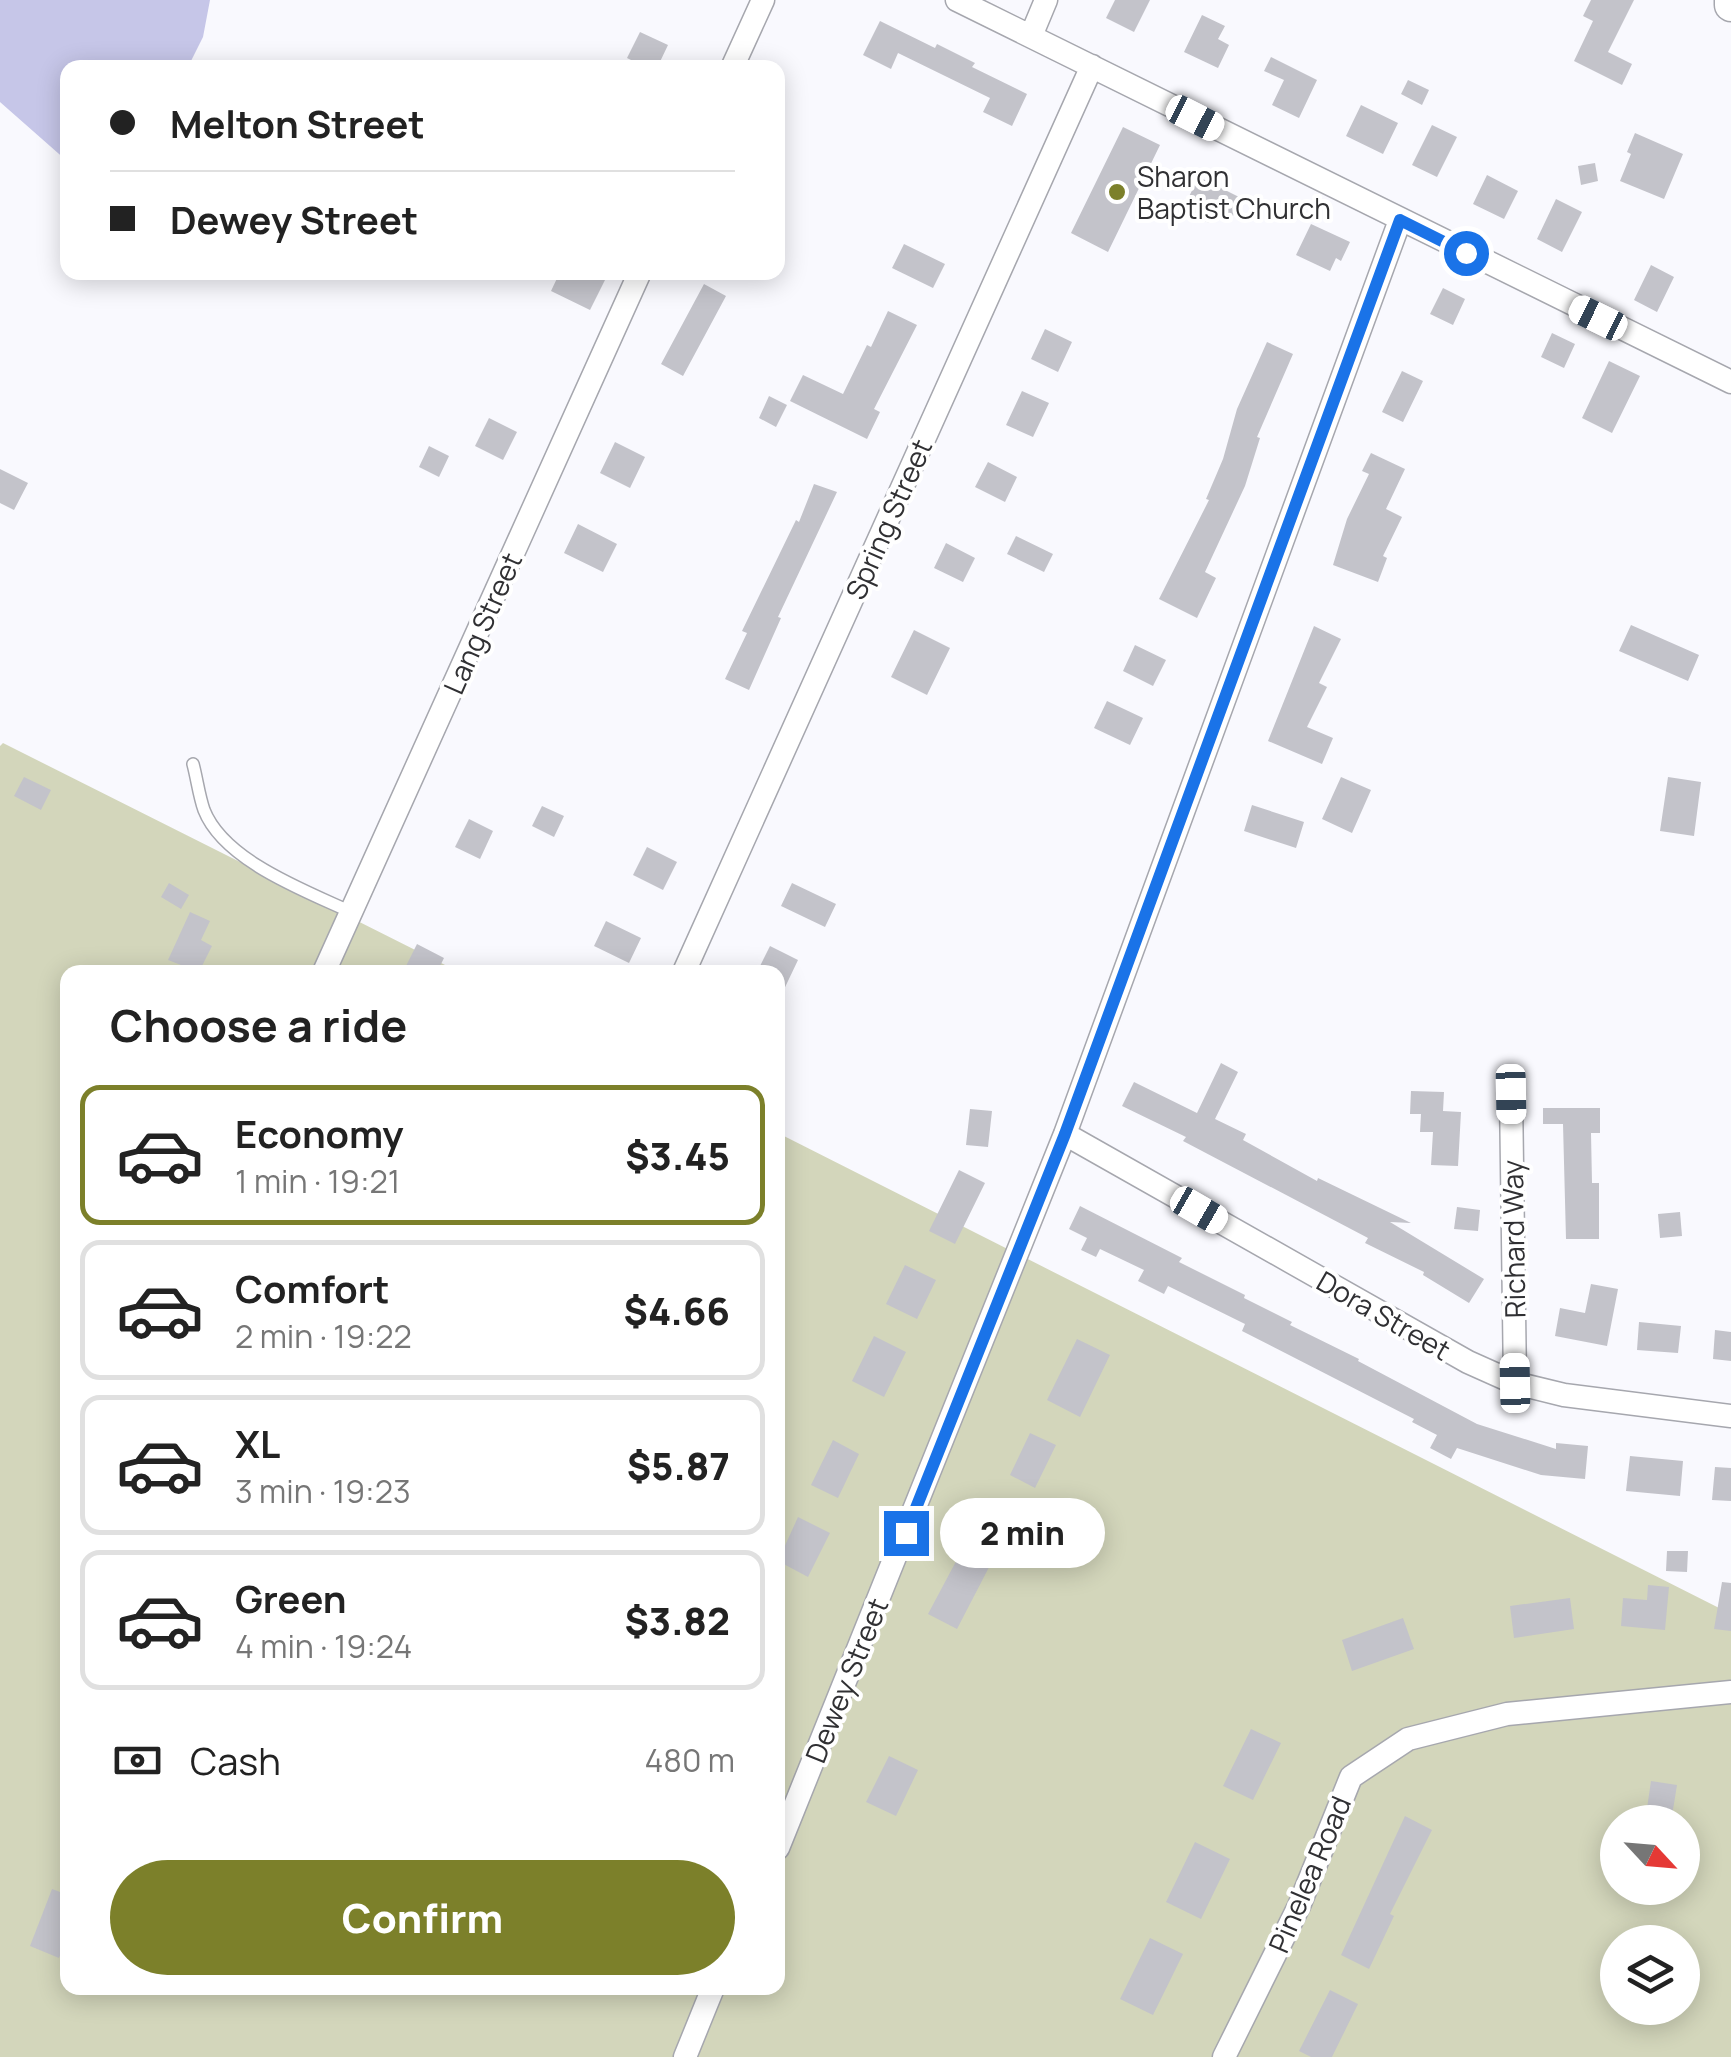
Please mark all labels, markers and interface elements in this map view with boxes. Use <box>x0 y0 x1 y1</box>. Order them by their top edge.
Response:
car <box>1161 91 1229 145</box>
text: Melton Street <box>170 97 425 149</box>
place label: Sharon Baptist Church <box>1137 157 1331 227</box>
marker: Sharon Baptist Church <box>1106 181 1128 203</box>
text: Dewey Street <box>170 193 418 245</box>
route start <box>1444 231 1489 276</box>
car <box>1564 291 1632 345</box>
street label: Spring Street <box>836 433 940 605</box>
street label: Lang Street <box>434 546 530 700</box>
text: Choose a ride <box>110 994 407 1056</box>
car <box>1495 1064 1527 1124</box>
text: Economy <box>235 1107 404 1159</box>
icon: car <box>115 1110 205 1200</box>
text: $3.45 <box>625 1129 730 1181</box>
text: 1 min · 19:21 <box>235 1159 400 1203</box>
street label: Richard Way <box>1493 1159 1533 1318</box>
car <box>1166 1182 1232 1238</box>
street label: Dora Street <box>1310 1261 1458 1369</box>
text: Comfort <box>235 1262 389 1314</box>
icon: car <box>115 1265 205 1355</box>
text: $4.66 <box>624 1284 730 1336</box>
text: 2 min · 19:22 <box>235 1314 412 1358</box>
car <box>1499 1353 1531 1413</box>
text: XL <box>235 1417 280 1469</box>
icon: car <box>115 1420 205 1510</box>
text: $5.87 <box>627 1439 730 1491</box>
text: 3 min · 19:23 <box>235 1469 411 1513</box>
callout: 2 min <box>941 1498 1106 1568</box>
route end <box>884 1511 929 1556</box>
text: 2 min <box>980 1511 1065 1555</box>
text: Green <box>235 1572 347 1624</box>
icon: car <box>115 1575 205 1665</box>
street label: Dewey Street <box>796 1592 896 1768</box>
text: $3.82 <box>624 1594 730 1646</box>
text: 4 min · 19:24 <box>235 1624 412 1668</box>
icon: cash <box>110 1733 165 1788</box>
text: Cash <box>190 1734 281 1786</box>
text: 480 m <box>645 1738 735 1782</box>
street label: Pinelea Road <box>1259 1790 1359 1958</box>
north arrow <box>1600 1805 1700 1905</box>
map controls <box>1600 1805 1700 2025</box>
button: Confirm <box>110 1860 735 1975</box>
button: layers <box>1600 1925 1700 2025</box>

